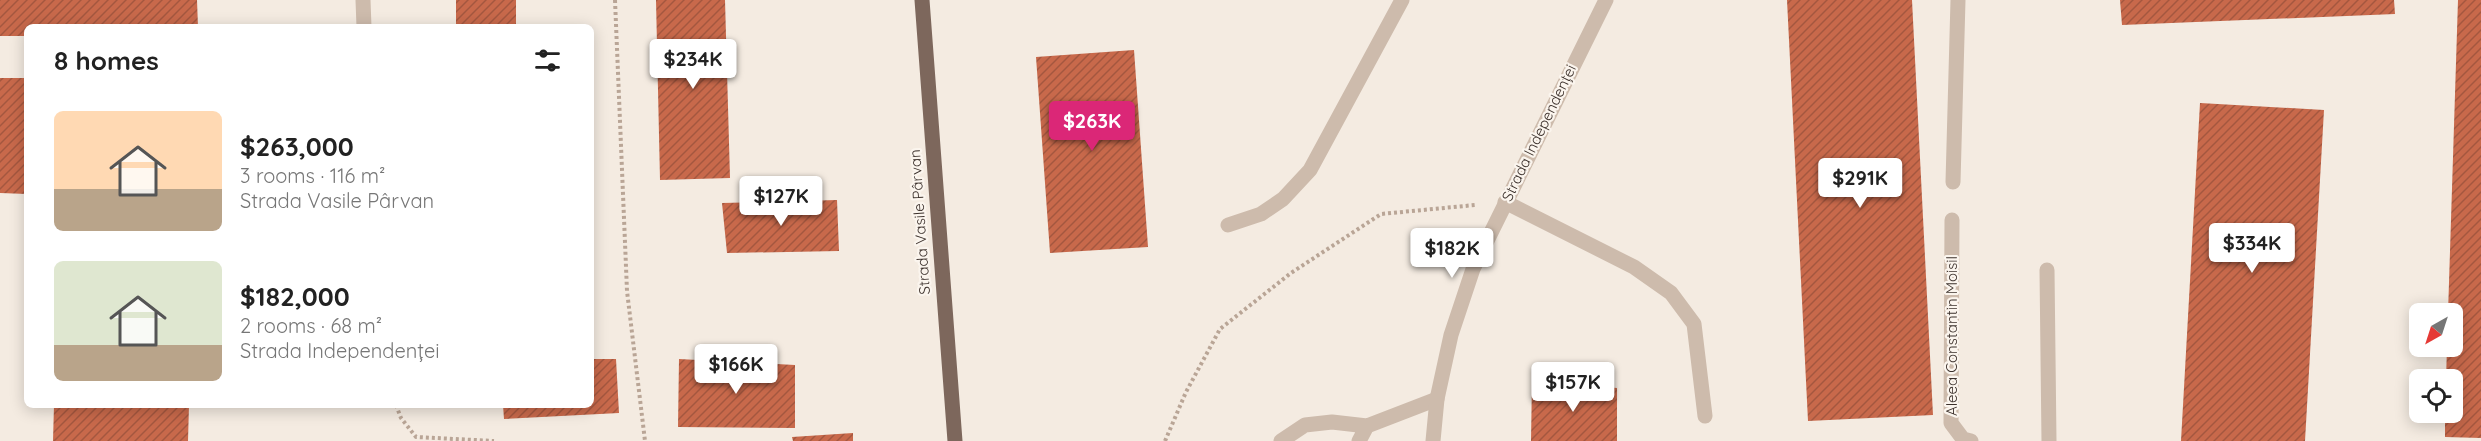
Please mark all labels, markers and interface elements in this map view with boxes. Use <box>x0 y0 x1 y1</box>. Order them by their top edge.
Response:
pin: $234K <box>651 39 735 90</box>
text: 8 homes <box>54 44 159 77</box>
icon: filters <box>531 44 564 77</box>
text: $234K <box>664 46 722 71</box>
street label: Strada Independenței <box>1497 61 1580 204</box>
pin: $263K <box>1050 101 1134 152</box>
text: $263K <box>1063 108 1121 133</box>
text: $263,000 <box>240 130 354 163</box>
icon: home <box>102 135 174 207</box>
street label: Strada Vasile Pârvan <box>905 149 934 295</box>
pin: $291K <box>1818 158 1902 209</box>
text: 3 rooms · 116 m² <box>240 163 385 188</box>
text: $291K <box>1832 165 1888 190</box>
pin: $127K <box>739 176 823 227</box>
text: $127K <box>753 183 809 208</box>
text: Strada Vasile Pârvan <box>240 188 434 213</box>
pin: $334K <box>2210 223 2294 274</box>
pin: $182K <box>1410 228 1494 279</box>
text: $334K <box>2223 230 2281 255</box>
text: $182K <box>1424 235 1480 260</box>
street label: Aleea Constantin Moisil <box>1942 256 1961 416</box>
text: $182,000 <box>240 280 350 313</box>
icon: home <box>102 285 174 357</box>
north arrow <box>2409 303 2463 357</box>
map controls <box>2409 303 2463 423</box>
text: 2 rooms · 68 m² <box>240 313 382 338</box>
text: Strada Independenței <box>240 338 440 363</box>
pin: $166K <box>694 344 778 395</box>
text: $166K <box>709 351 763 376</box>
pin: $157K <box>1531 362 1615 413</box>
text: $157K <box>1545 369 1601 394</box>
button: locate <box>2409 369 2463 423</box>

